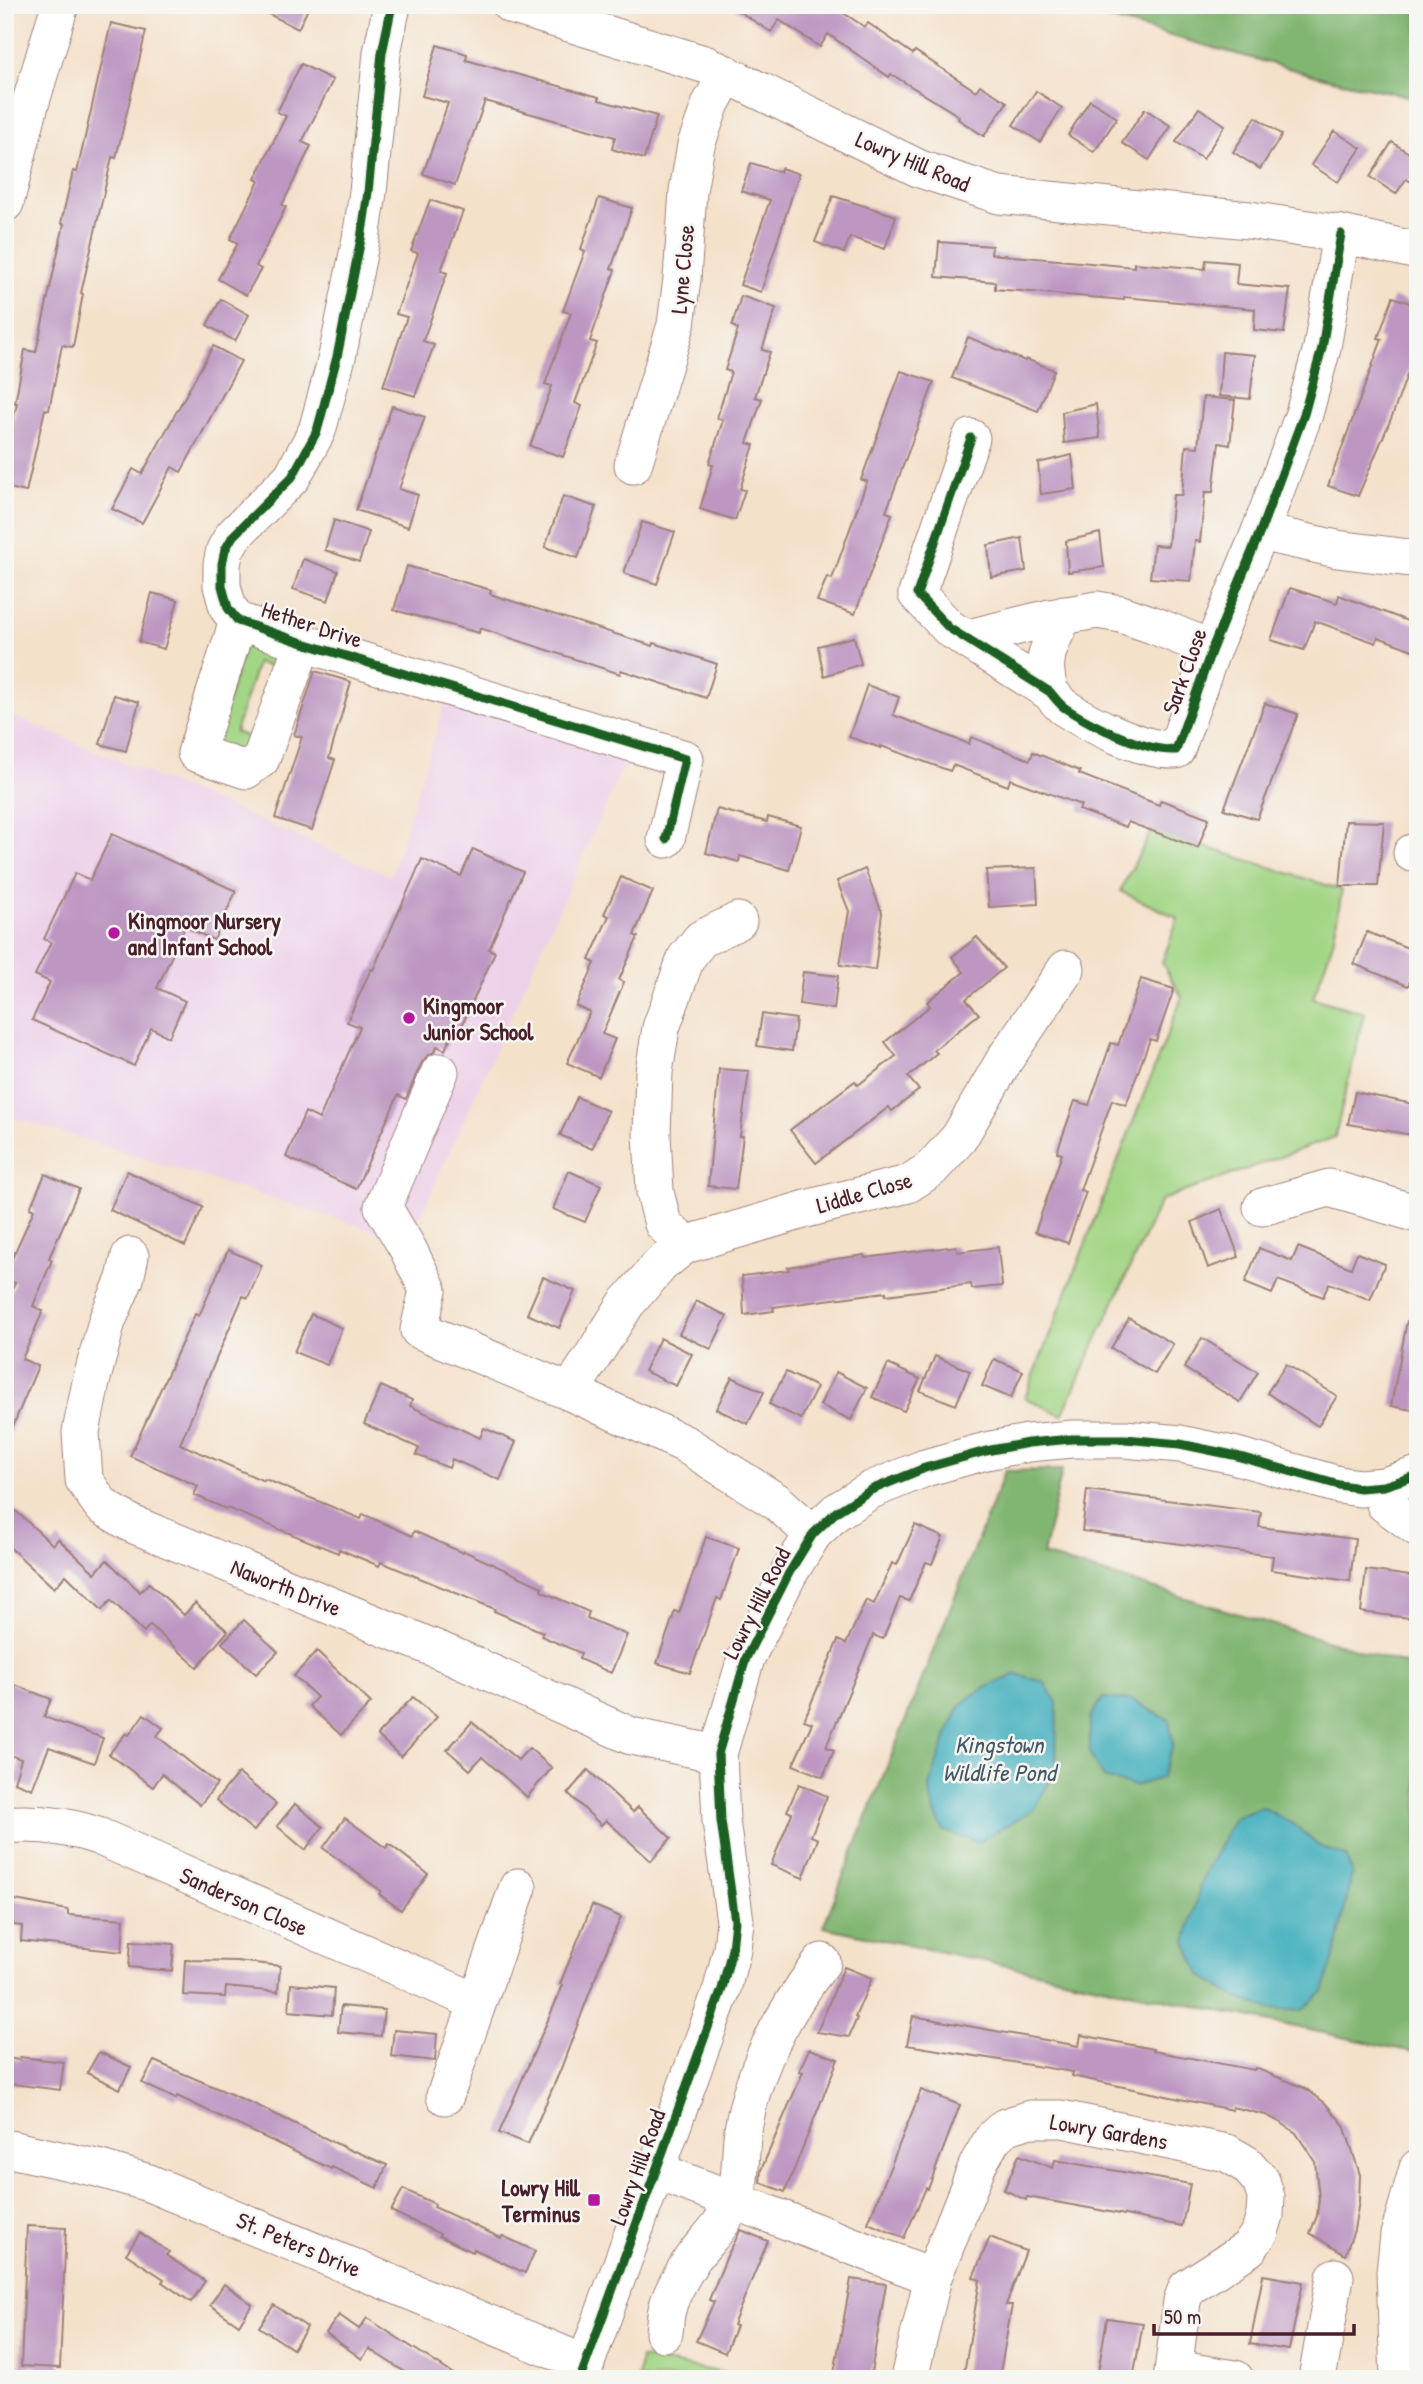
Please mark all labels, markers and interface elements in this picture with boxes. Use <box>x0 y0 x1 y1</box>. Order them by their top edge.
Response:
street label: Lowry Hill Road <box>851 123 975 199</box>
street label: Lyne Close <box>663 223 701 315</box>
street label: Hether Drive <box>258 593 366 655</box>
street label: Sark Close <box>1154 624 1214 718</box>
place label: Kingmoor Nursery and Infant School <box>128 905 281 962</box>
marker: Kingmoor Nursery and Infant School <box>106 925 122 941</box>
place label: Kingmoor Junior School <box>423 990 534 1047</box>
marker: Kingmoor Junior School <box>401 1010 417 1026</box>
street label: Liddle Close <box>813 1164 915 1220</box>
street label: Lowry Hill Road <box>715 1542 797 1664</box>
street label: Naworth Drive <box>226 1551 346 1623</box>
water label: Kingstown Wildlife Pond <box>943 1728 1059 1788</box>
street label: Sanderson Close <box>175 1859 313 1943</box>
street label: Lowry Hill Road <box>602 2105 672 2229</box>
street label: Lowry Gardens <box>1048 2105 1170 2157</box>
place label: Lowry Hill Terminus <box>501 2172 581 2229</box>
marker: Lowry Hill Terminus <box>586 2192 602 2208</box>
street label: St. Peters Drive <box>232 2204 366 2284</box>
scale bar <box>1154 2293 1353 2337</box>
text: 50 m <box>1164 2302 1201 2331</box>

